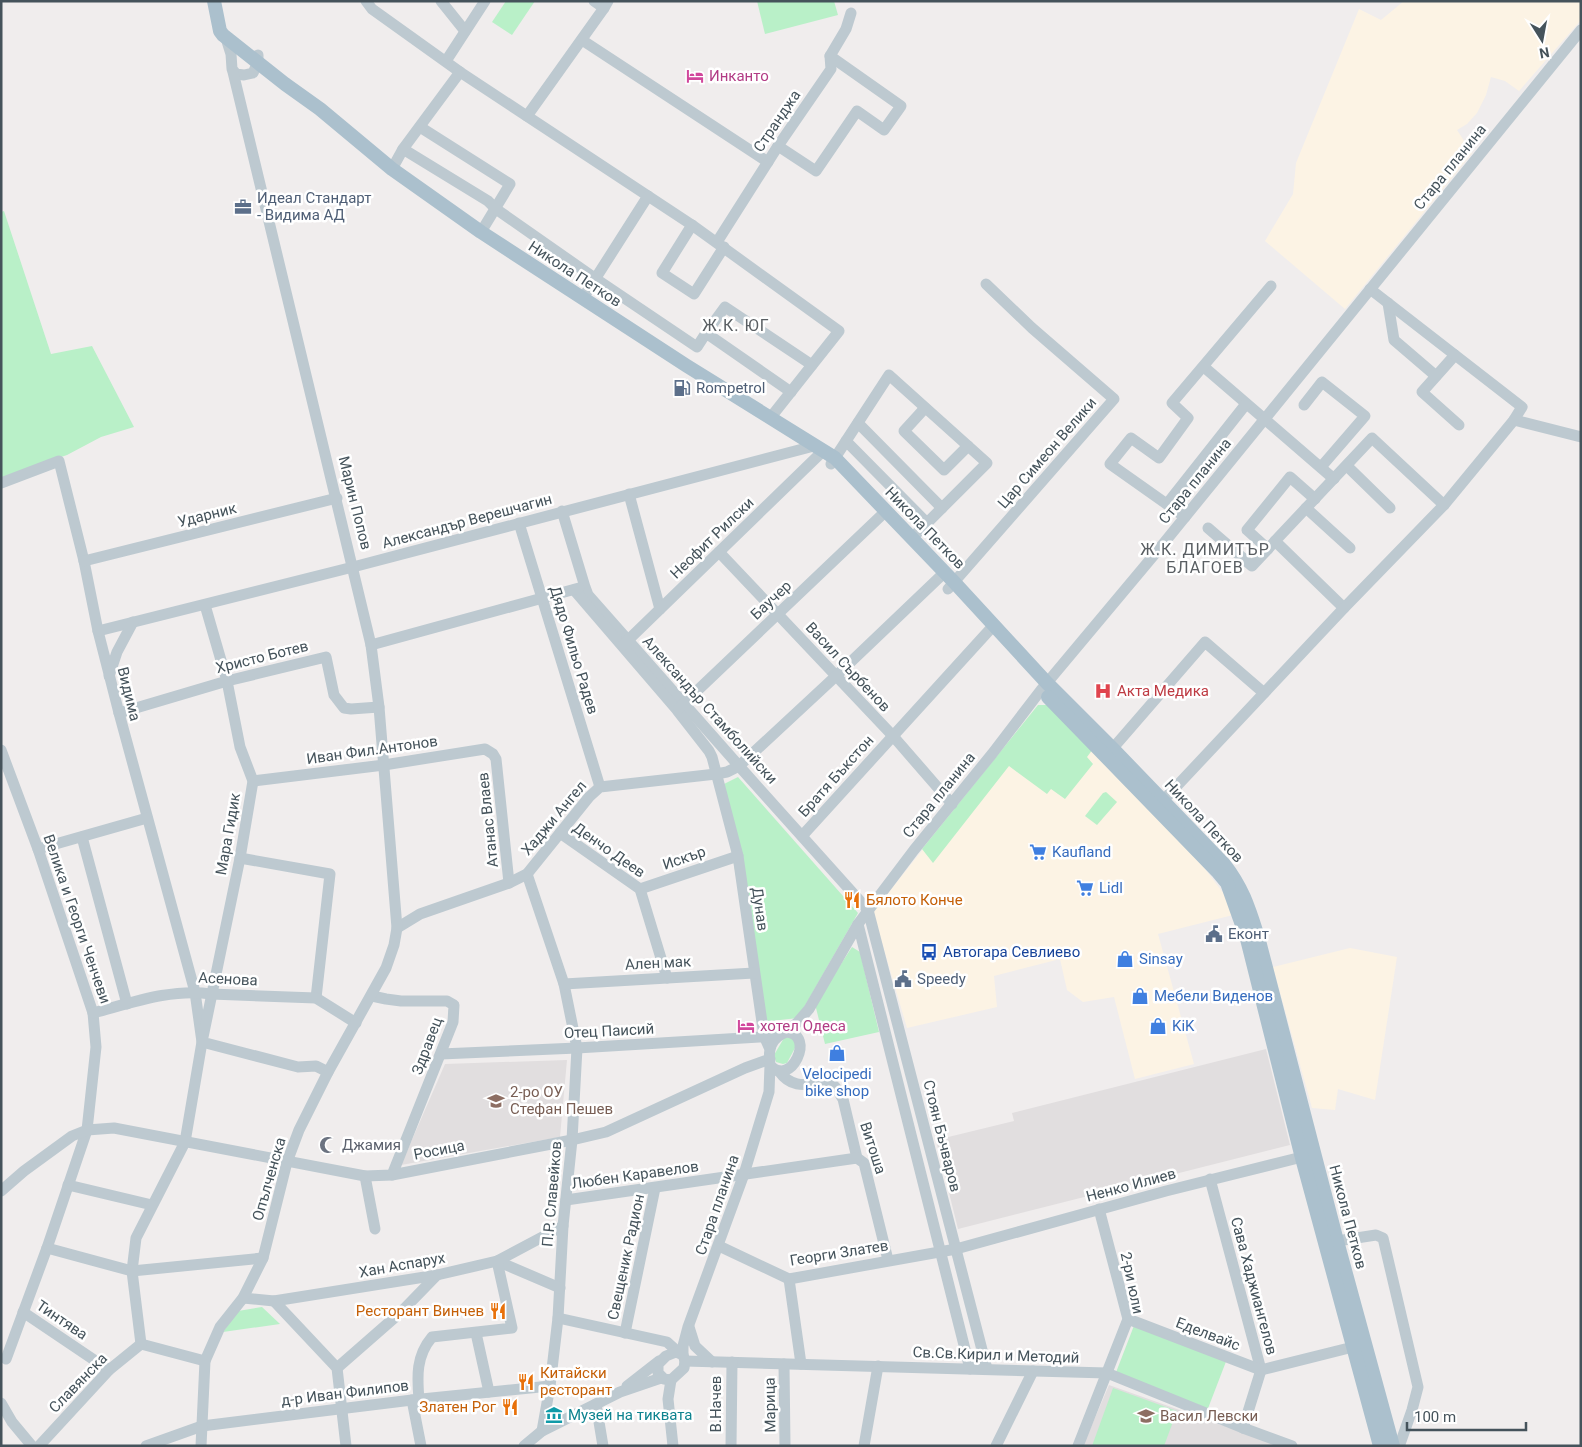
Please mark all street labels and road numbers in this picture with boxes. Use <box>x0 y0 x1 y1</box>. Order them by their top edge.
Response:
street label: Странджа <box>750 87 804 155</box>
street label: Стара планина <box>1410 121 1490 213</box>
street label: Никола Петков <box>525 237 625 311</box>
street label: Цар Симеон Велики <box>994 394 1100 512</box>
street label: Стара планина <box>1155 435 1235 527</box>
street label: Марин Попов <box>335 454 375 552</box>
street label: Никола Петков <box>881 483 969 573</box>
street label: Александър Верешчагин <box>380 490 554 552</box>
street label: Неофит Рилски <box>667 494 757 582</box>
street label: Ударник <box>176 499 238 531</box>
street label: Баучер <box>747 577 795 623</box>
street label: Дядо Фильо Радев <box>546 584 602 716</box>
street label: Васил Сърбенов <box>802 618 894 716</box>
street label: Александър Стамболийски <box>639 632 781 788</box>
street label: Христо Ботев <box>214 637 310 677</box>
street label: Видима <box>114 665 144 723</box>
street label: Братя Бъкстон <box>795 731 877 821</box>
street label: Иван Фил.Антонов <box>305 732 439 768</box>
street label: Стара планина <box>899 749 979 841</box>
street label: Атанас Влаев <box>474 771 502 869</box>
street label: Никола Петков <box>1161 776 1247 866</box>
street label: Хаджи Ангел <box>518 777 590 859</box>
street label: Мара Гидик <box>212 792 244 876</box>
street label: Денчо Деев <box>569 819 649 881</box>
street label: Велика и Георги Ченчеви <box>40 832 114 1006</box>
street label: Искър <box>660 842 708 874</box>
street label: Дунав <box>748 886 772 932</box>
street label: Ален мак <box>624 952 692 974</box>
street label: Асенова <box>198 968 258 990</box>
street label: Здравец <box>408 1015 446 1077</box>
street label: Отец Паисий <box>563 1020 655 1042</box>
street label: Стоян Бъчваров <box>919 1078 965 1194</box>
street label: Витоша <box>856 1120 890 1176</box>
street label: Опълченска <box>249 1135 289 1223</box>
street label: Росица <box>412 1136 466 1164</box>
street label: П.Р. Славейков <box>538 1140 566 1248</box>
street label: Стара планина <box>691 1152 743 1258</box>
street label: Любен Каравелов <box>570 1157 700 1193</box>
street label: Никола Петков <box>1325 1163 1371 1271</box>
street label: Ненко Илиев <box>1084 1164 1178 1206</box>
street label: Свещеник Радион <box>604 1192 648 1322</box>
street label: Сава Хаджиангелов <box>1227 1215 1281 1357</box>
street label: Георги Златев <box>789 1236 889 1270</box>
street label: Хан Аспарух <box>357 1248 447 1281</box>
street label: 2-ри юли <box>1117 1250 1147 1316</box>
street label: Тинтява <box>33 1296 91 1344</box>
street label: Еделвайс <box>1173 1314 1243 1355</box>
street label: Св.Св.Кирил и Методий <box>912 1343 1080 1367</box>
street label: Славянска <box>45 1349 111 1417</box>
street label: д-р Иван Филипов <box>280 1376 410 1410</box>
street label: В.Начев <box>707 1376 725 1432</box>
street label: Марица <box>761 1377 779 1433</box>

